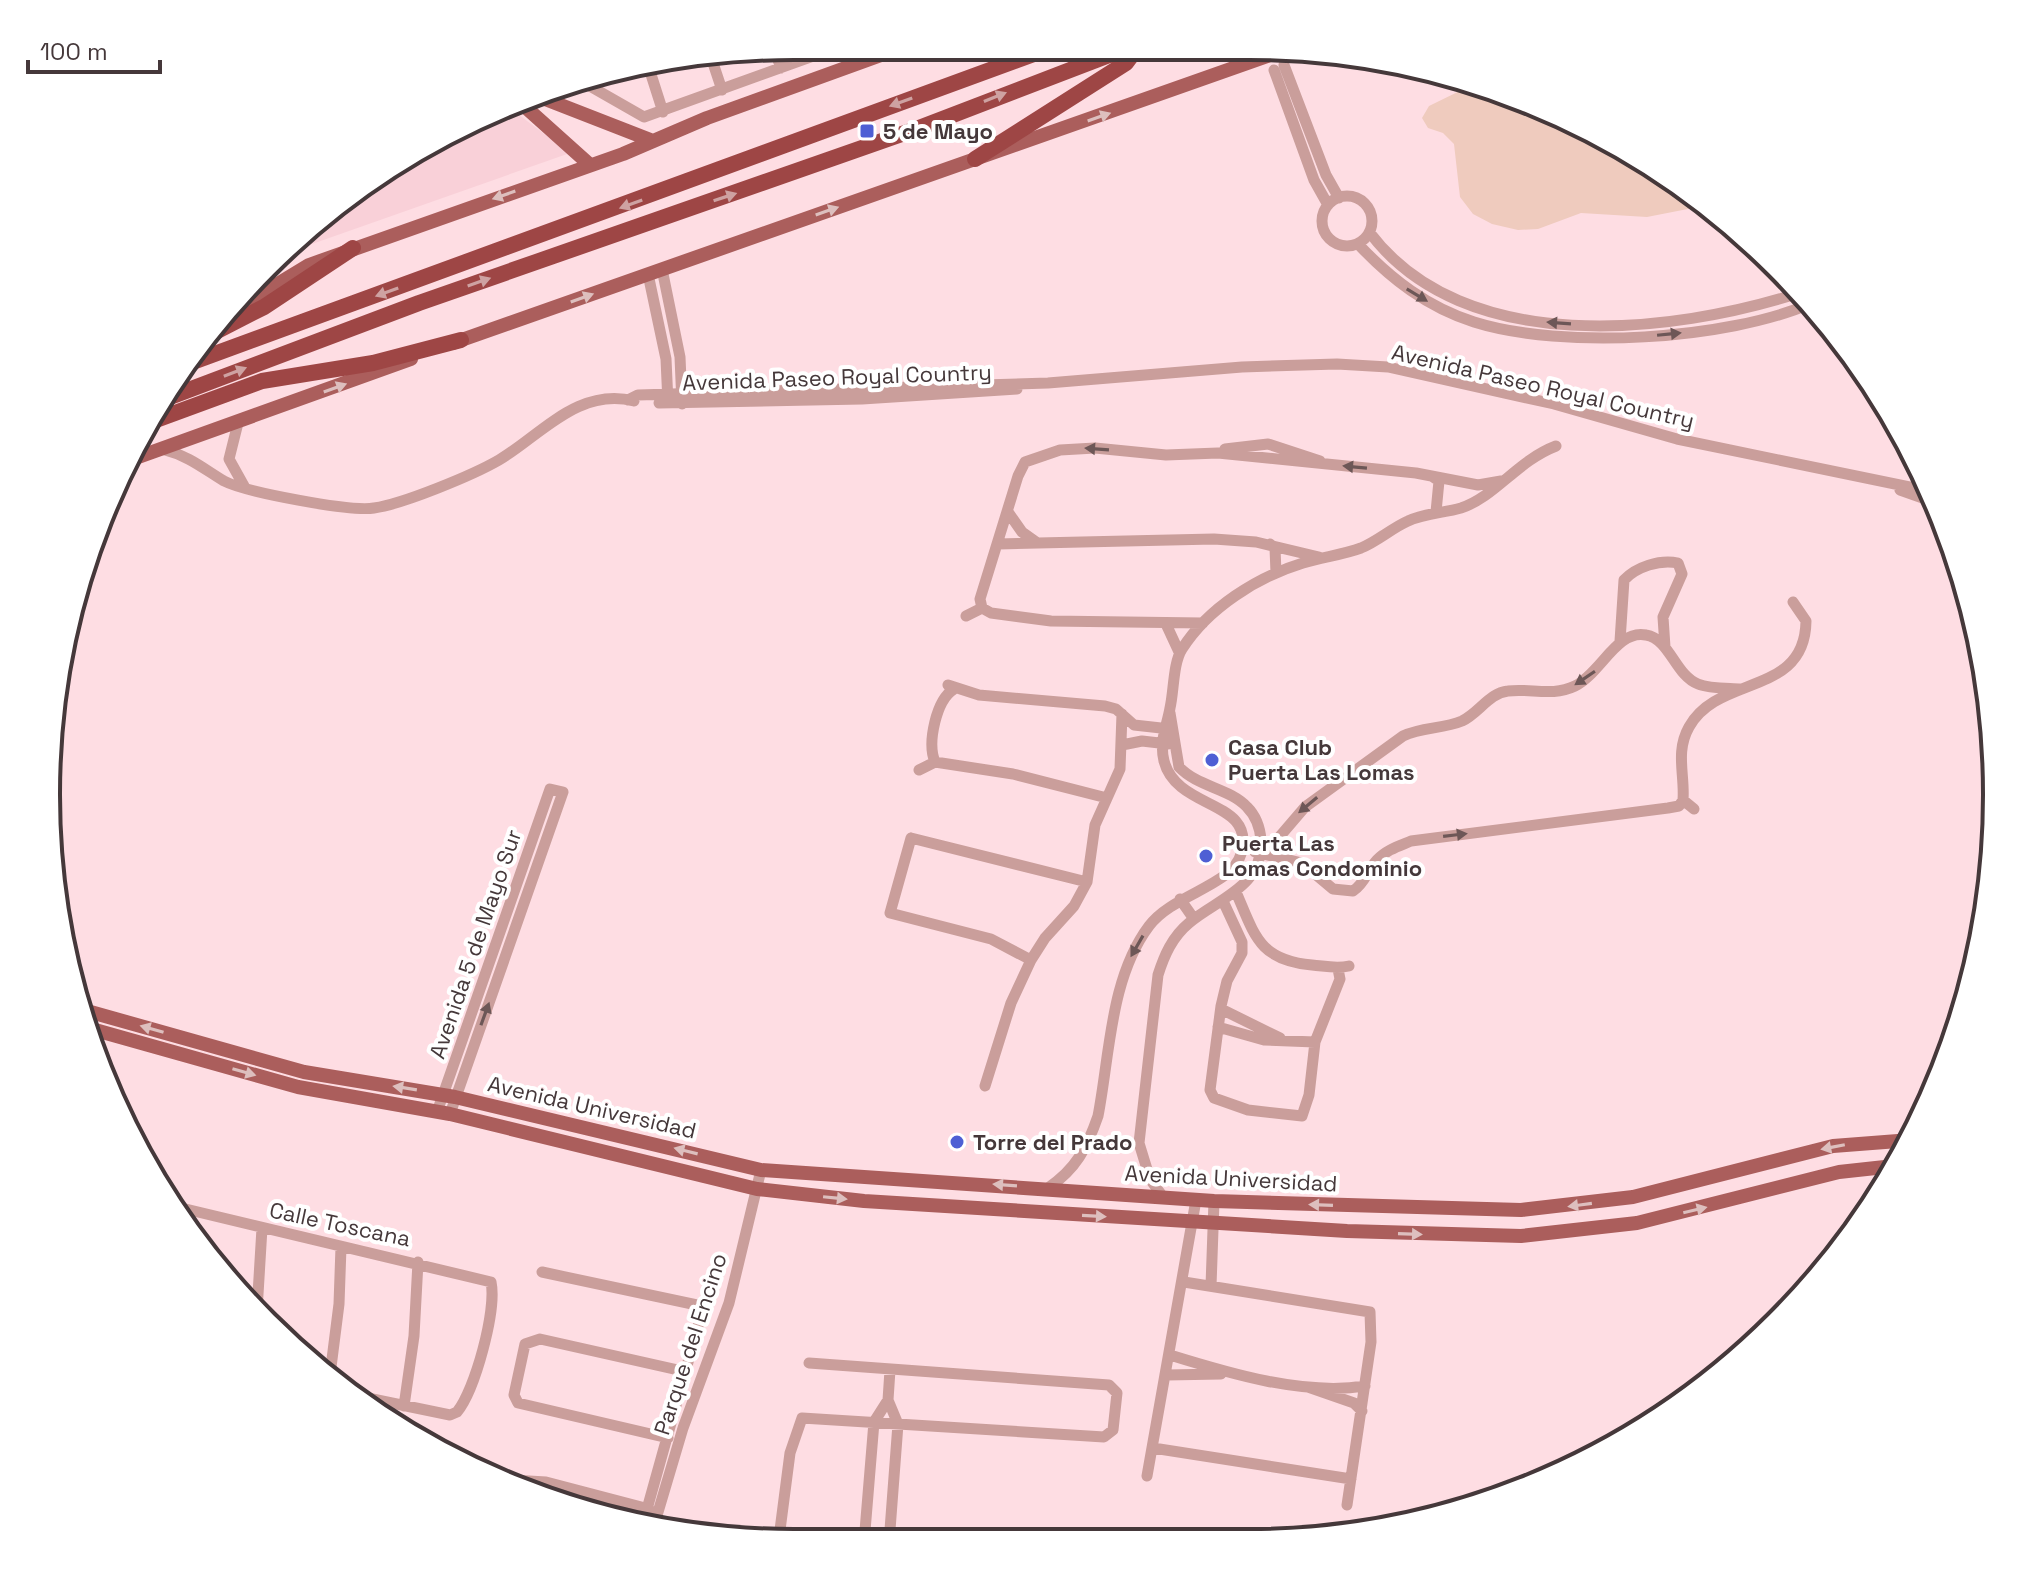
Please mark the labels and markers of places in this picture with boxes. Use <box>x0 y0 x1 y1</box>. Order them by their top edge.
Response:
place label: 5 de Mayo <box>883 117 993 145</box>
marker: 5 de Mayo <box>858 122 876 140</box>
place label: Casa Club Puerta Las Lomas <box>1228 733 1415 786</box>
marker: Casa Club Puerta Las Lomas <box>1203 751 1221 769</box>
place label: Puerta Las Lomas Condominio <box>1222 829 1422 882</box>
marker: Puerta Las Lomas Condominio <box>1197 847 1215 865</box>
place label: Torre del Prado <box>973 1128 1133 1156</box>
marker: Torre del Prado <box>948 1133 966 1151</box>

